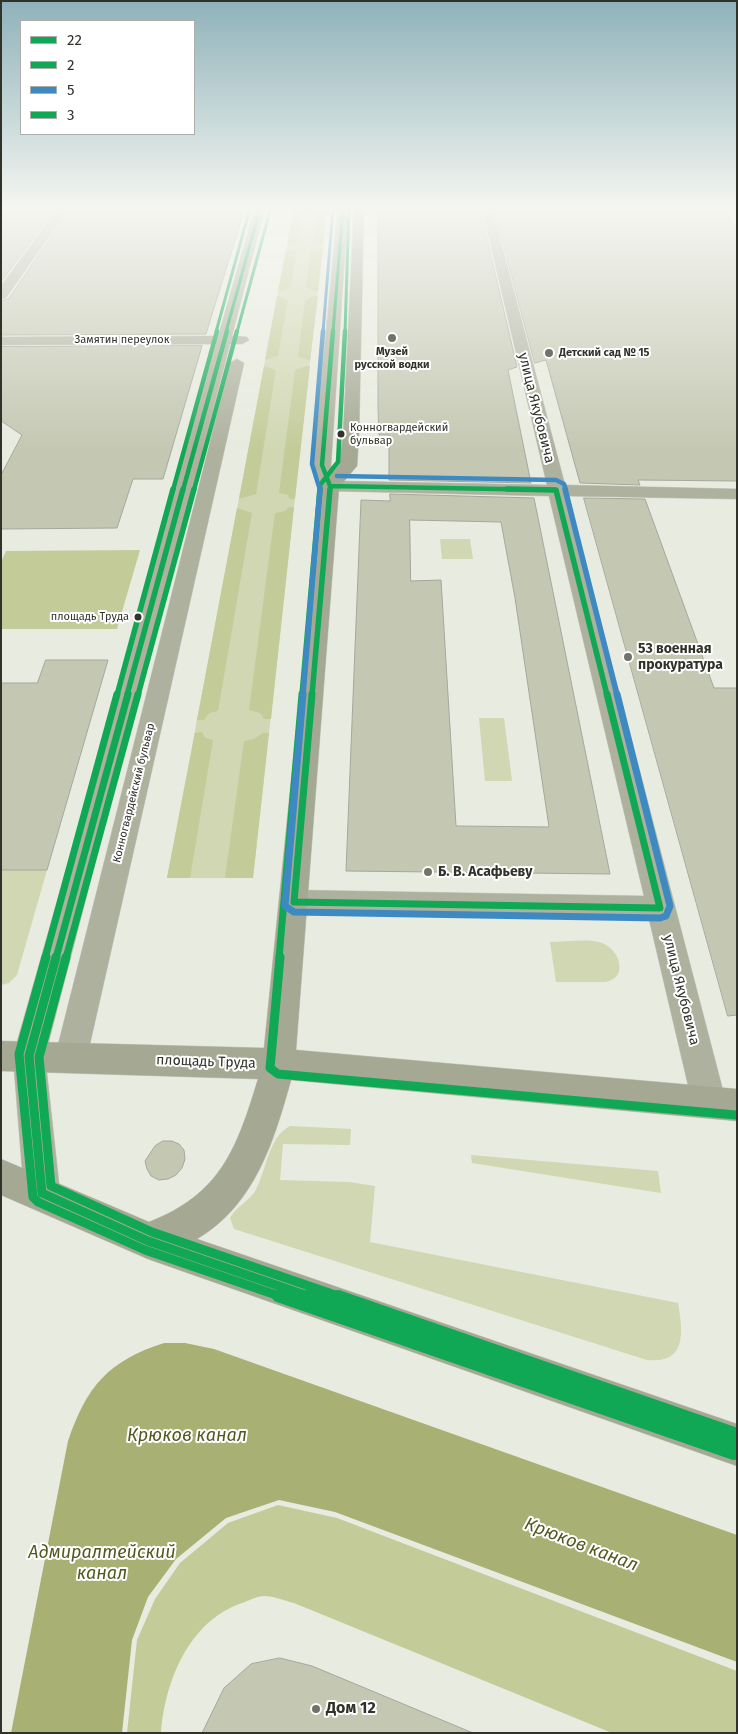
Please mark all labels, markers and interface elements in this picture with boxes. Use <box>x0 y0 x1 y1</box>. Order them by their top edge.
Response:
legend <box>20 20 195 135</box>
text: 22 <box>67 31 82 49</box>
text: 2 <box>67 56 74 74</box>
text: 5 <box>67 81 75 99</box>
text: 3 <box>67 106 75 124</box>
marker: Музей русской водки <box>386 332 398 344</box>
street label: Замятин переулок <box>75 333 169 347</box>
place label: Музей русской водки <box>355 345 429 371</box>
place label: Детский сад № 15 <box>559 346 650 360</box>
marker: Детский сад № 15 <box>543 347 555 359</box>
street label: улица Якубовича <box>514 351 558 465</box>
place label: Конногвардейский бульвар <box>350 421 448 447</box>
marker: Конногвардейский бульвар <box>336 429 346 439</box>
place label: площадь Труда <box>51 610 129 624</box>
marker: площадь Труда <box>133 612 143 622</box>
place label: 53 военная прокуратура <box>638 641 723 674</box>
marker: 53 военная прокуратура <box>622 651 634 663</box>
street label: Конногвардейский бульвар <box>110 722 158 864</box>
place label: Б. В. Асафьеву <box>438 864 532 880</box>
marker: Б. В. Асафьеву <box>422 866 434 878</box>
street label: улица Якубовича <box>659 933 703 1047</box>
street label: площадь Труда <box>156 1052 256 1072</box>
water label: Крюков канал <box>127 1425 247 1447</box>
water label: Крюков канал <box>521 1513 641 1577</box>
water label: Адмиралтейский канал <box>28 1542 176 1585</box>
place label: Дом 12 <box>326 1699 376 1719</box>
marker: Дом 12 <box>310 1703 322 1715</box>

